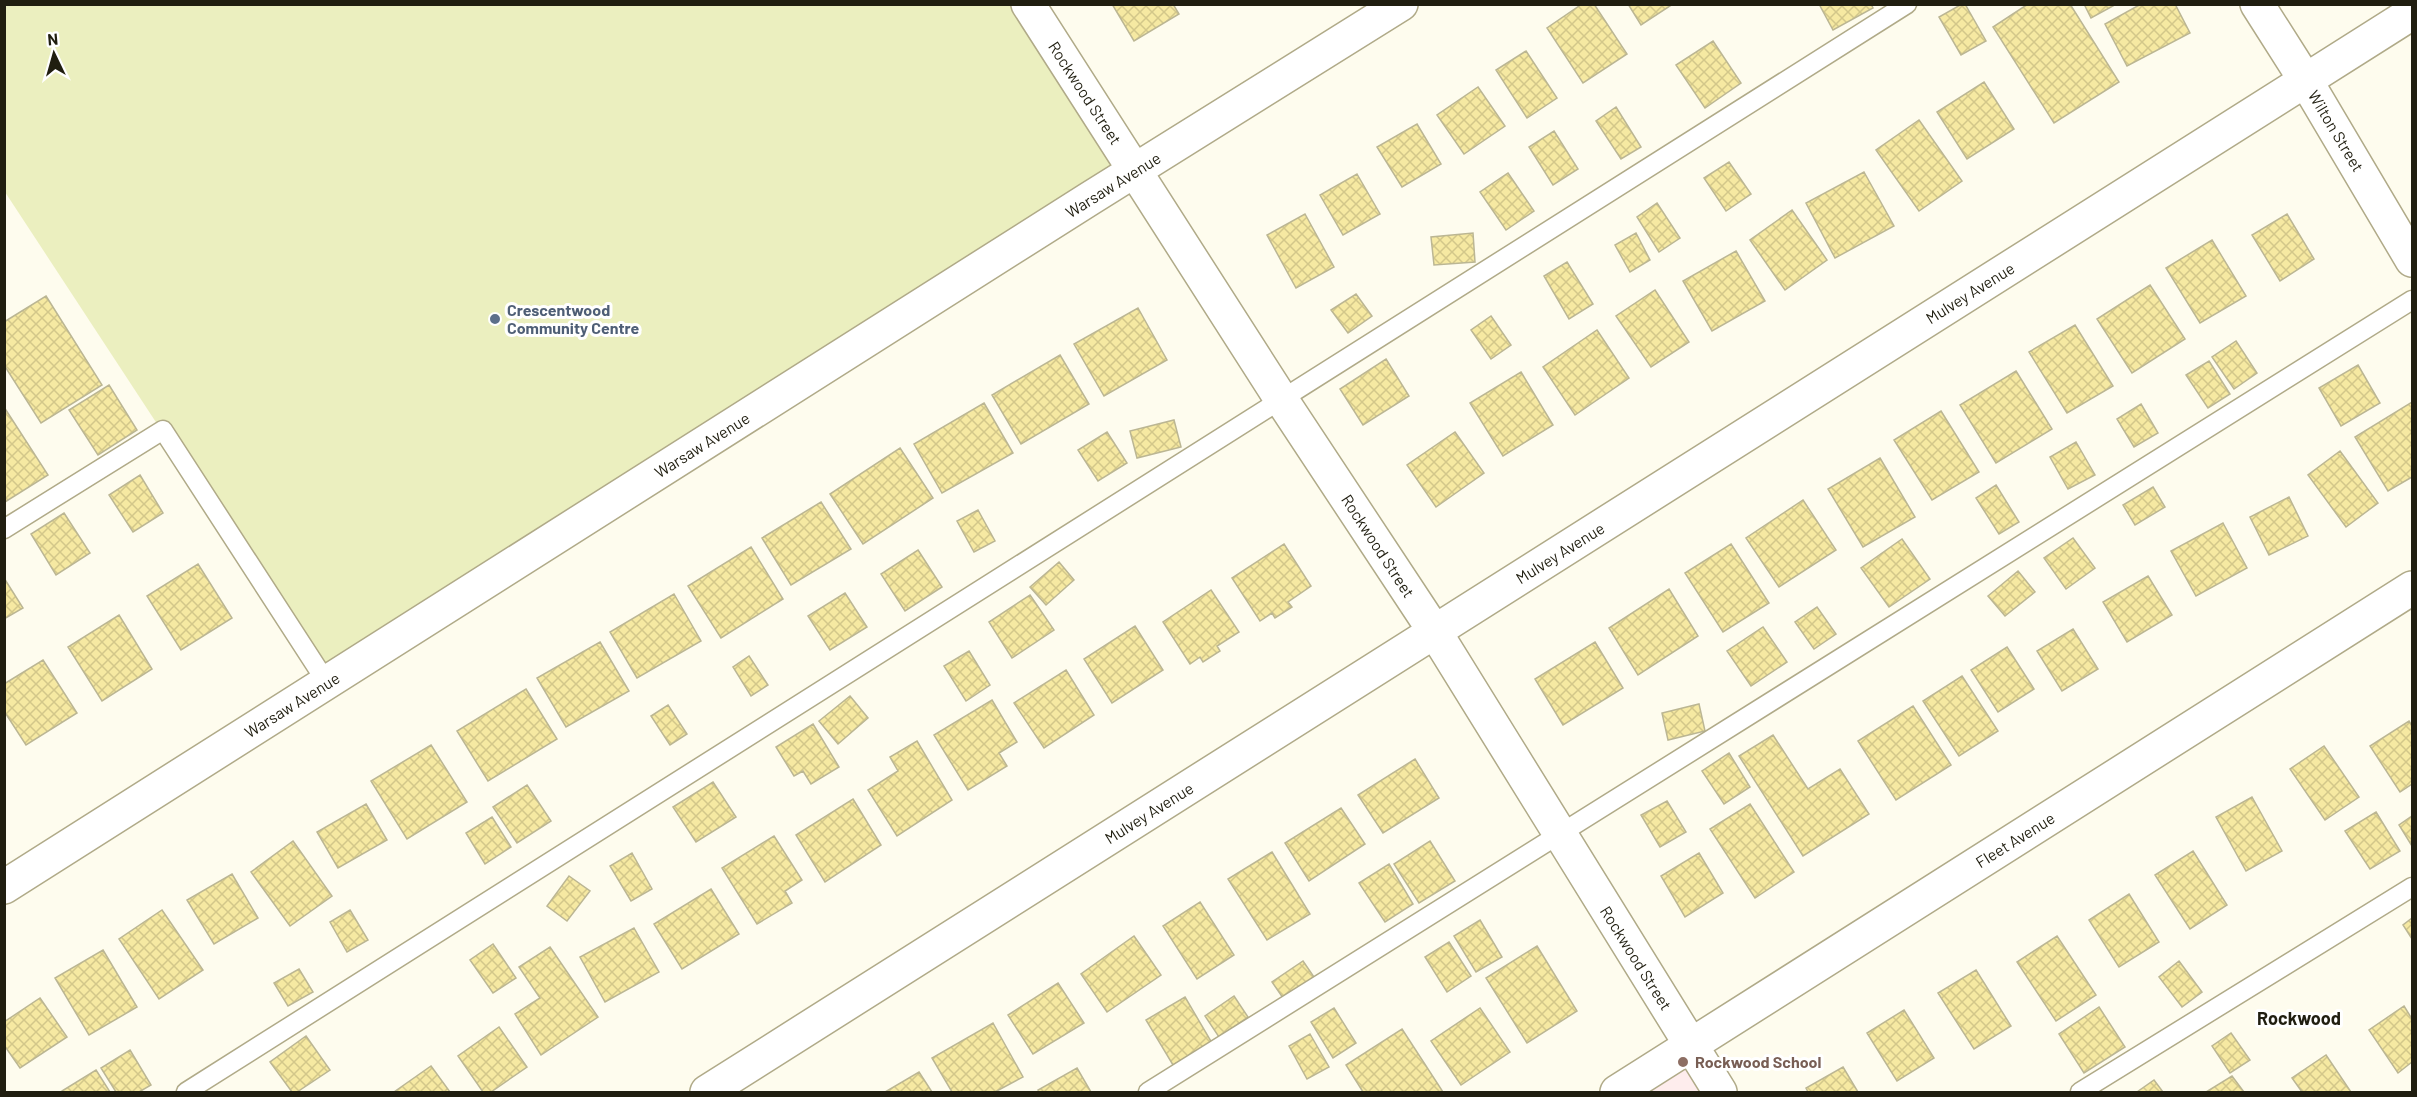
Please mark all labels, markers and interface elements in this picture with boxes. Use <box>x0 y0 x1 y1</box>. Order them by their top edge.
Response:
north arrow <box>24 24 84 84</box>
text: N <box>47 29 59 48</box>
street label: Rockwood Street <box>1045 38 1126 148</box>
street label: Wilton Street <box>2305 87 2368 175</box>
street label: Warsaw Avenue <box>1062 148 1164 221</box>
street label: Mulvey Avenue <box>1922 258 2018 327</box>
place label: Crescentwood Community Centre <box>507 300 639 337</box>
marker: Crescentwood Community Centre <box>488 312 502 326</box>
street label: Warsaw Avenue <box>651 408 753 481</box>
street label: Rockwood Street <box>1338 491 1419 601</box>
street label: Mulvey Avenue <box>1512 518 1608 587</box>
street label: Warsaw Avenue <box>241 668 343 741</box>
street label: Mulvey Avenue <box>1101 778 1197 847</box>
street label: Fleet Avenue <box>1972 808 2058 871</box>
street label: Rockwood Street <box>1597 902 1676 1013</box>
district label: Rockwood <box>2257 1007 2341 1029</box>
place label: Rockwood School <box>1695 1052 1821 1071</box>
marker: Rockwood School <box>1676 1055 1690 1069</box>

